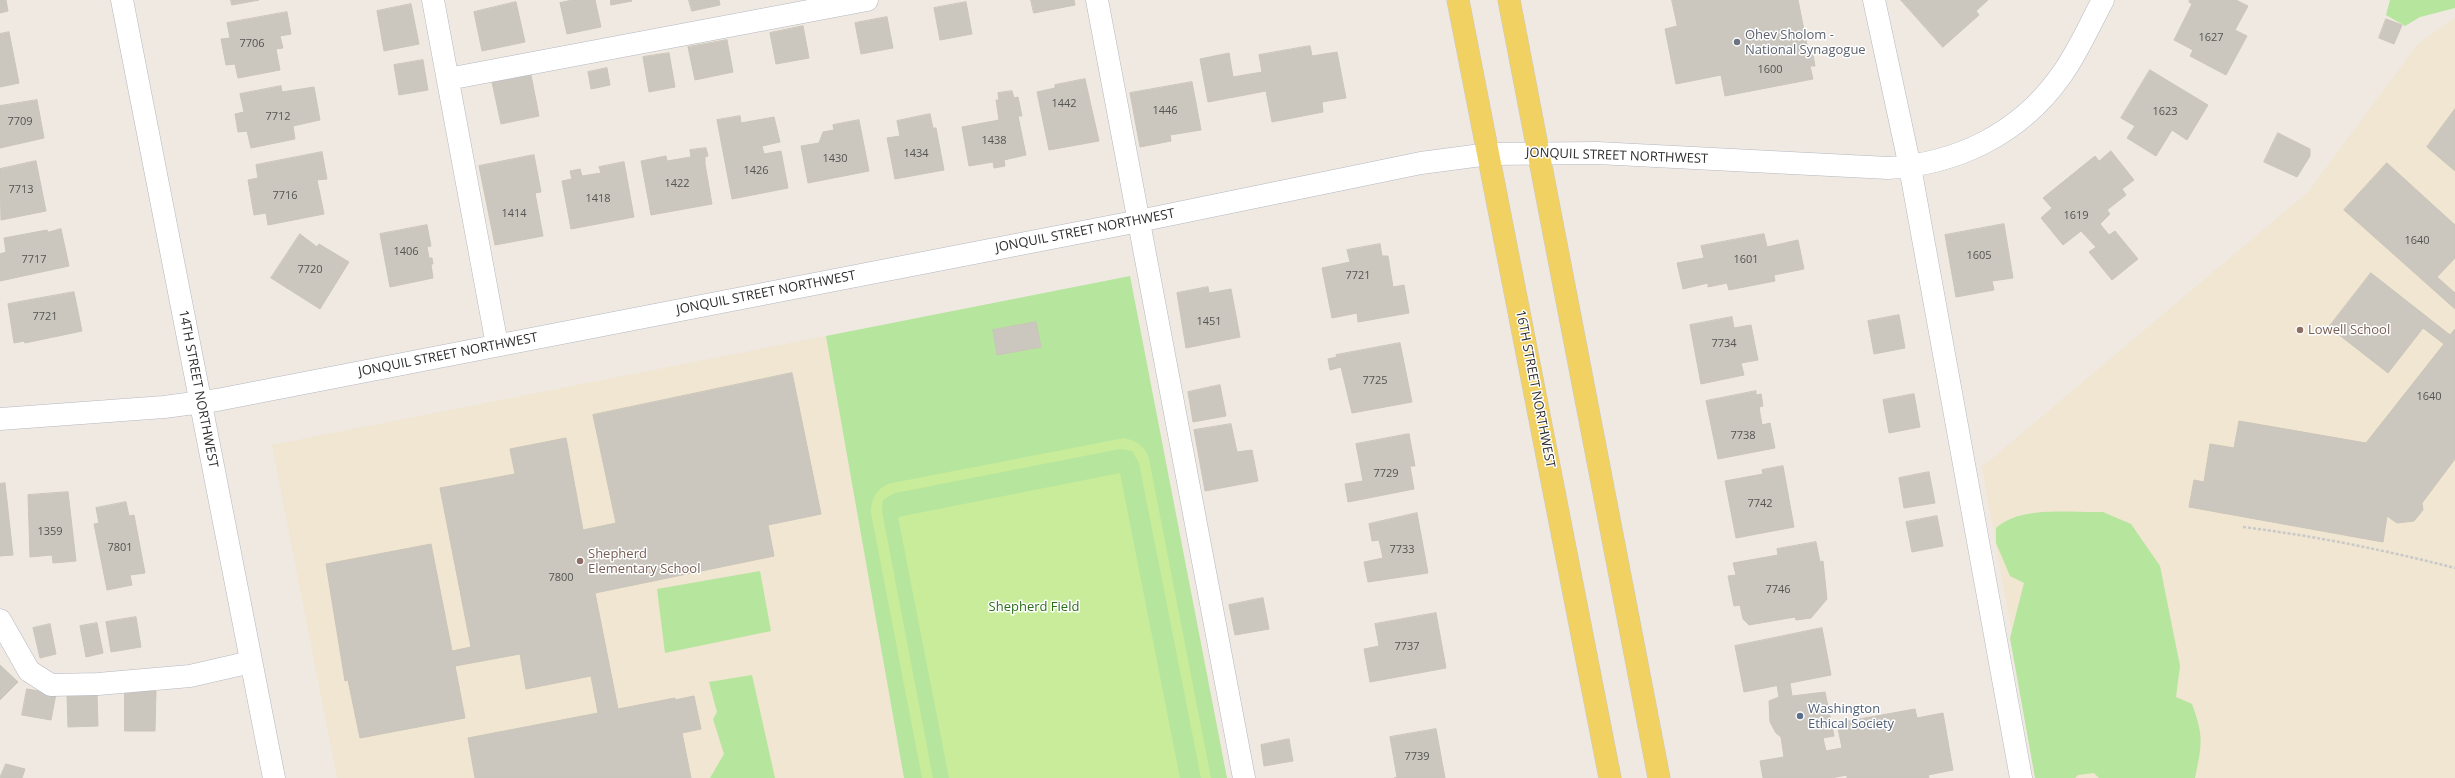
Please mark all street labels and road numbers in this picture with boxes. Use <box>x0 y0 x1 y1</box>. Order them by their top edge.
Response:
street label: JONQUIL STREET NORTHWEST <box>1526 145 1708 167</box>
street label: JONQUIL STREET NORTHWEST <box>994 206 1176 256</box>
street label: JONQUIL STREET NORTHWEST <box>675 268 857 318</box>
street label: 14TH STREET NORTHWEST <box>175 309 221 469</box>
street label: 16TH STREET NORTHWEST <box>1512 309 1558 469</box>
street label: JONQUIL STREET NORTHWEST <box>357 330 539 380</box>

